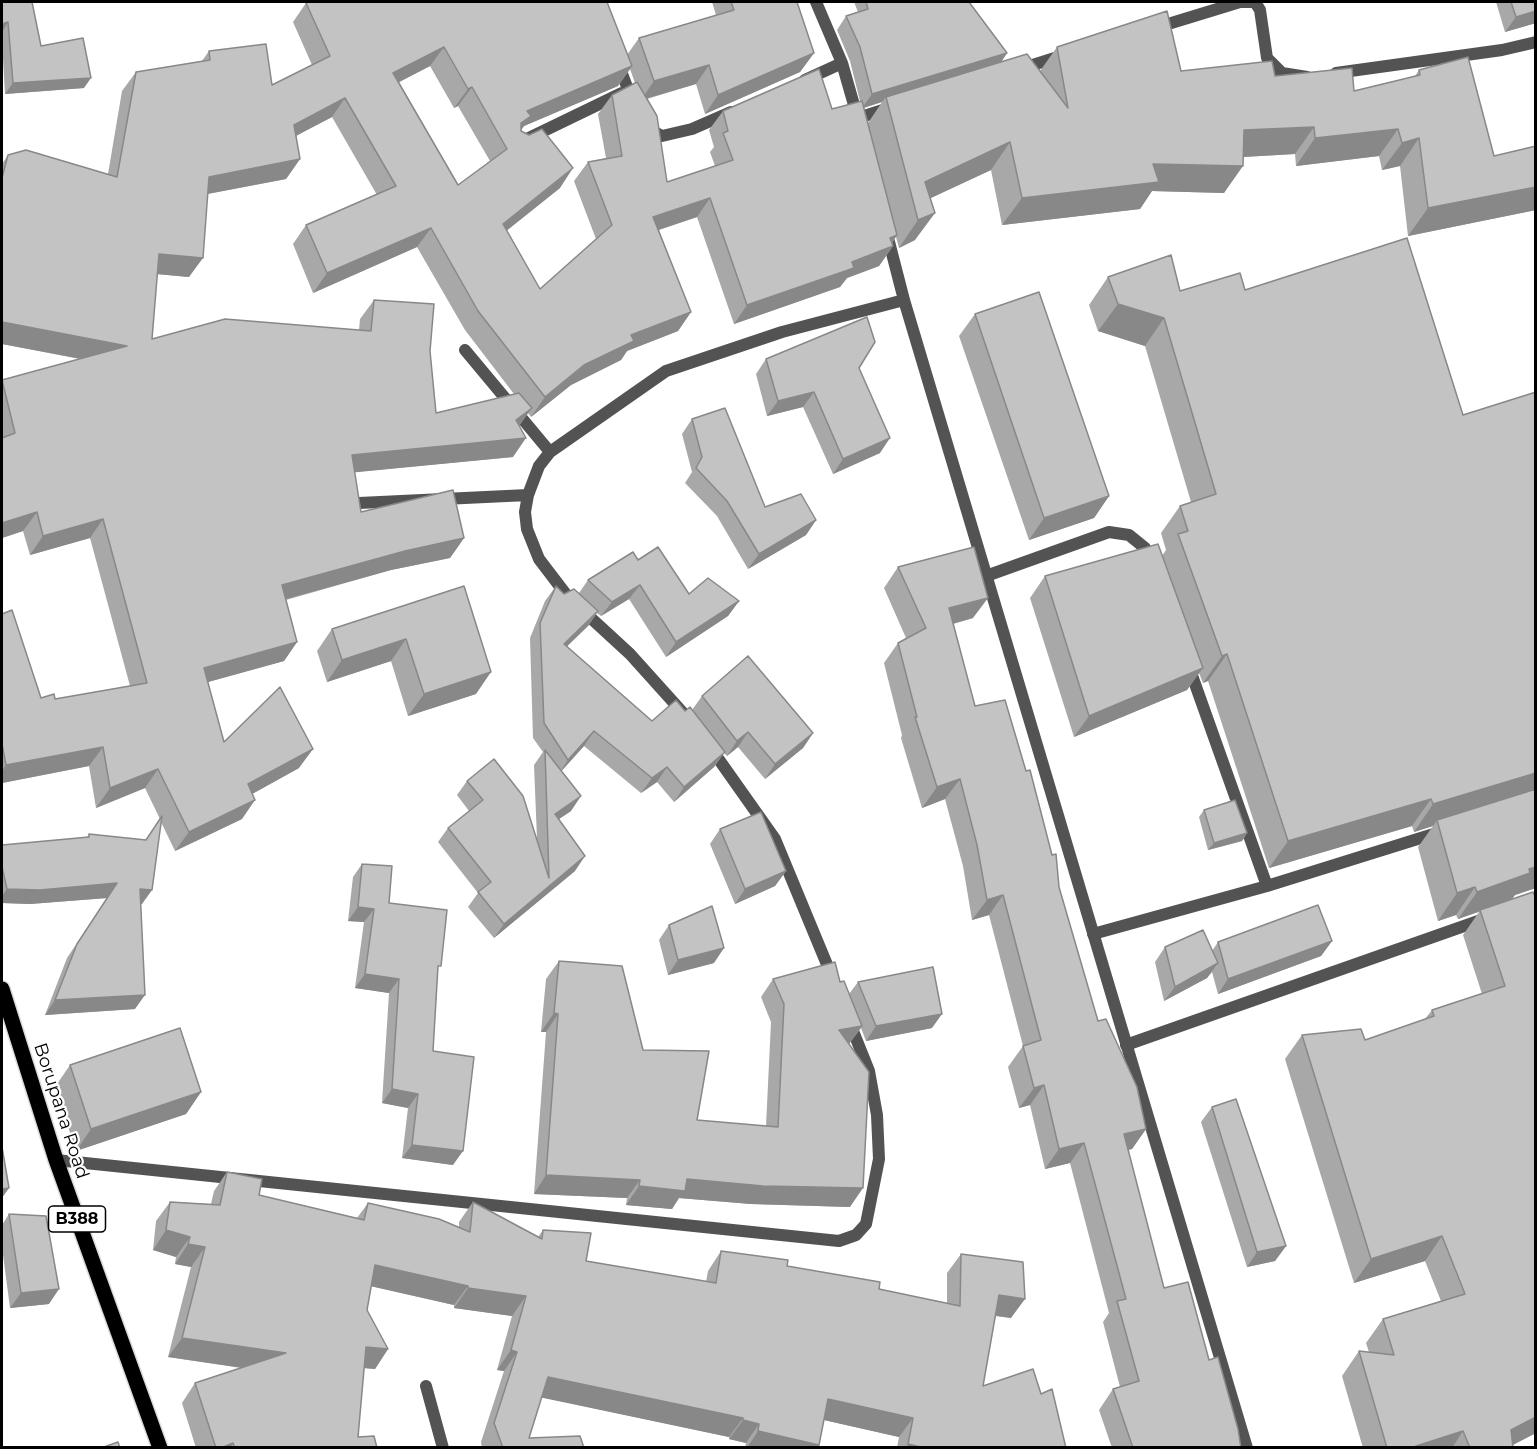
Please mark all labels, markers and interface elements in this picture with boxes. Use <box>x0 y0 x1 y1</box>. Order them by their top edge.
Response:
street label: Borupana Road <box>29 1040 93 1182</box>
road number: B388 <box>48 1206 106 1232</box>

